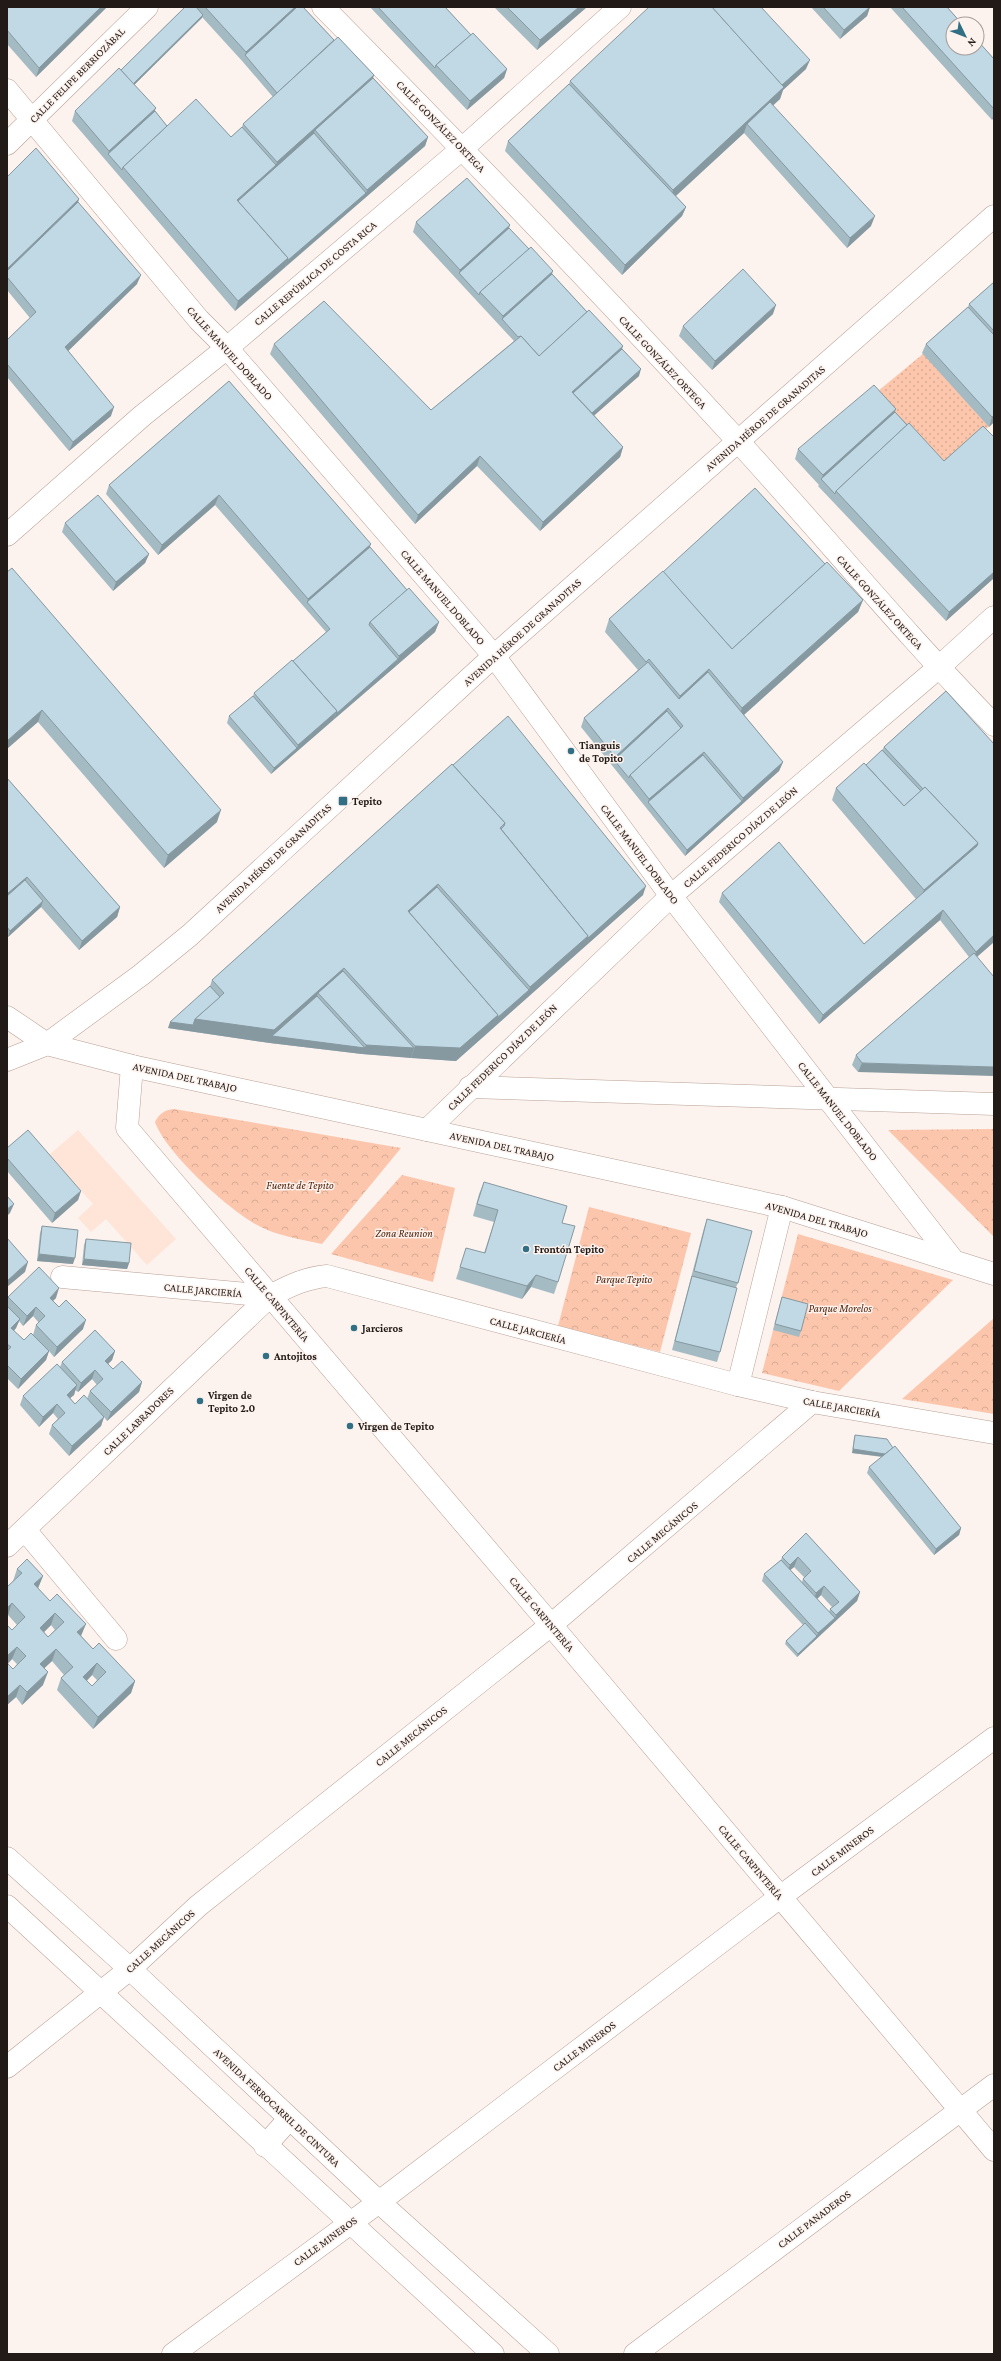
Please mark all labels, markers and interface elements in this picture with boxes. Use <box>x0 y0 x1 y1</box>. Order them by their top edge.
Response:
north arrow <box>945 16 985 56</box>
street label: CALLE FELIPE BERRIOZÁBAL <box>27 24 128 125</box>
text: N <box>965 36 979 50</box>
street label: CALLE GONZÁLEZ ORTEGA <box>394 78 488 175</box>
street label: CALLE REPÚBLICA DE COSTA RICA <box>251 218 379 328</box>
street label: CALLE MANUEL DOBLADO <box>185 304 275 402</box>
street label: CALLE GONZÁLEZ ORTEGA <box>617 313 710 412</box>
street label: AVENIDA HÉROE DE GRANADITAS <box>703 363 827 473</box>
street label: CALLE MANUEL DOBLADO <box>398 547 488 647</box>
street label: CALLE GONZÁLEZ ORTEGA <box>834 552 926 652</box>
street label: AVENIDA HÉROE DE GRANADITAS <box>461 576 583 688</box>
place label: Tianguis de Topito <box>579 739 623 764</box>
marker: Tianguis de Topito <box>566 746 576 756</box>
street label: CALLE FEDERICO DÍAZ DE LEÓN <box>680 784 800 890</box>
marker: Tepito <box>337 795 349 807</box>
place label: Tepito <box>352 795 382 807</box>
street label: AVENIDA HÉROE DE GRANADITAS <box>212 801 334 915</box>
street label: CALLE MANUEL DOBLADO <box>598 802 682 906</box>
street label: CALLE FEDERICO DÍAZ DE LEÓN <box>445 1001 559 1113</box>
street label: CALLE MANUEL DOBLADO <box>796 1059 880 1163</box>
street label: AVENIDA DEL TRABAJO <box>132 1060 238 1095</box>
street label: AVENIDA DEL TRABAJO <box>449 1129 555 1164</box>
park label: Fuente de Tepito <box>266 1179 334 1192</box>
street label: AVENIDA DEL TRABAJO <box>764 1199 870 1240</box>
park label: Zona Reunion <box>375 1227 433 1239</box>
place label: Frontón Tepito <box>534 1243 604 1255</box>
marker: Frontón Tepito <box>521 1244 531 1254</box>
street label: CALLE CARPINTERÍA <box>242 1264 312 1344</box>
park label: Parque Tepito <box>596 1273 653 1286</box>
street label: CALLE JARCIERÍA <box>163 1281 243 1300</box>
park label: Parque Morelos <box>808 1302 872 1315</box>
street label: CALLE JARCIERÍA <box>488 1314 568 1347</box>
place label: Jarcieros <box>361 1322 403 1334</box>
marker: Jarcieros <box>349 1323 359 1333</box>
place label: Antojitos <box>273 1350 317 1363</box>
marker: Antojitos <box>261 1351 271 1361</box>
street label: CALLE LABRADORES <box>100 1384 176 1458</box>
place label: Virgen de Tepito 2.0 <box>207 1389 256 1414</box>
street label: CALLE JARCIERÍA <box>802 1394 882 1421</box>
marker: Virgen de Tepito 2.0 <box>195 1396 205 1406</box>
place label: Virgen de Tepito <box>357 1420 434 1432</box>
marker: Virgen de Tepito <box>345 1421 355 1431</box>
street label: CALLE MECÁNICOS <box>624 1499 700 1565</box>
street label: CALLE CARPINTERÍA <box>507 1574 577 1654</box>
street label: CALLE MECÁNICOS <box>373 1703 449 1769</box>
street label: CALLE CARPINTERÍA <box>716 1822 786 1902</box>
street label: CALLE MINEROS <box>808 1823 876 1879</box>
street label: CALLE MECÁNICOS <box>123 1907 197 1975</box>
street label: CALLE MINEROS <box>550 2018 618 2074</box>
street label: AVENIDA FERROCARRIL DE CINTURA <box>211 2045 343 2169</box>
street label: CALLE PANADEROS <box>775 2188 853 2250</box>
street label: CALLE MINEROS <box>291 2214 359 2268</box>

